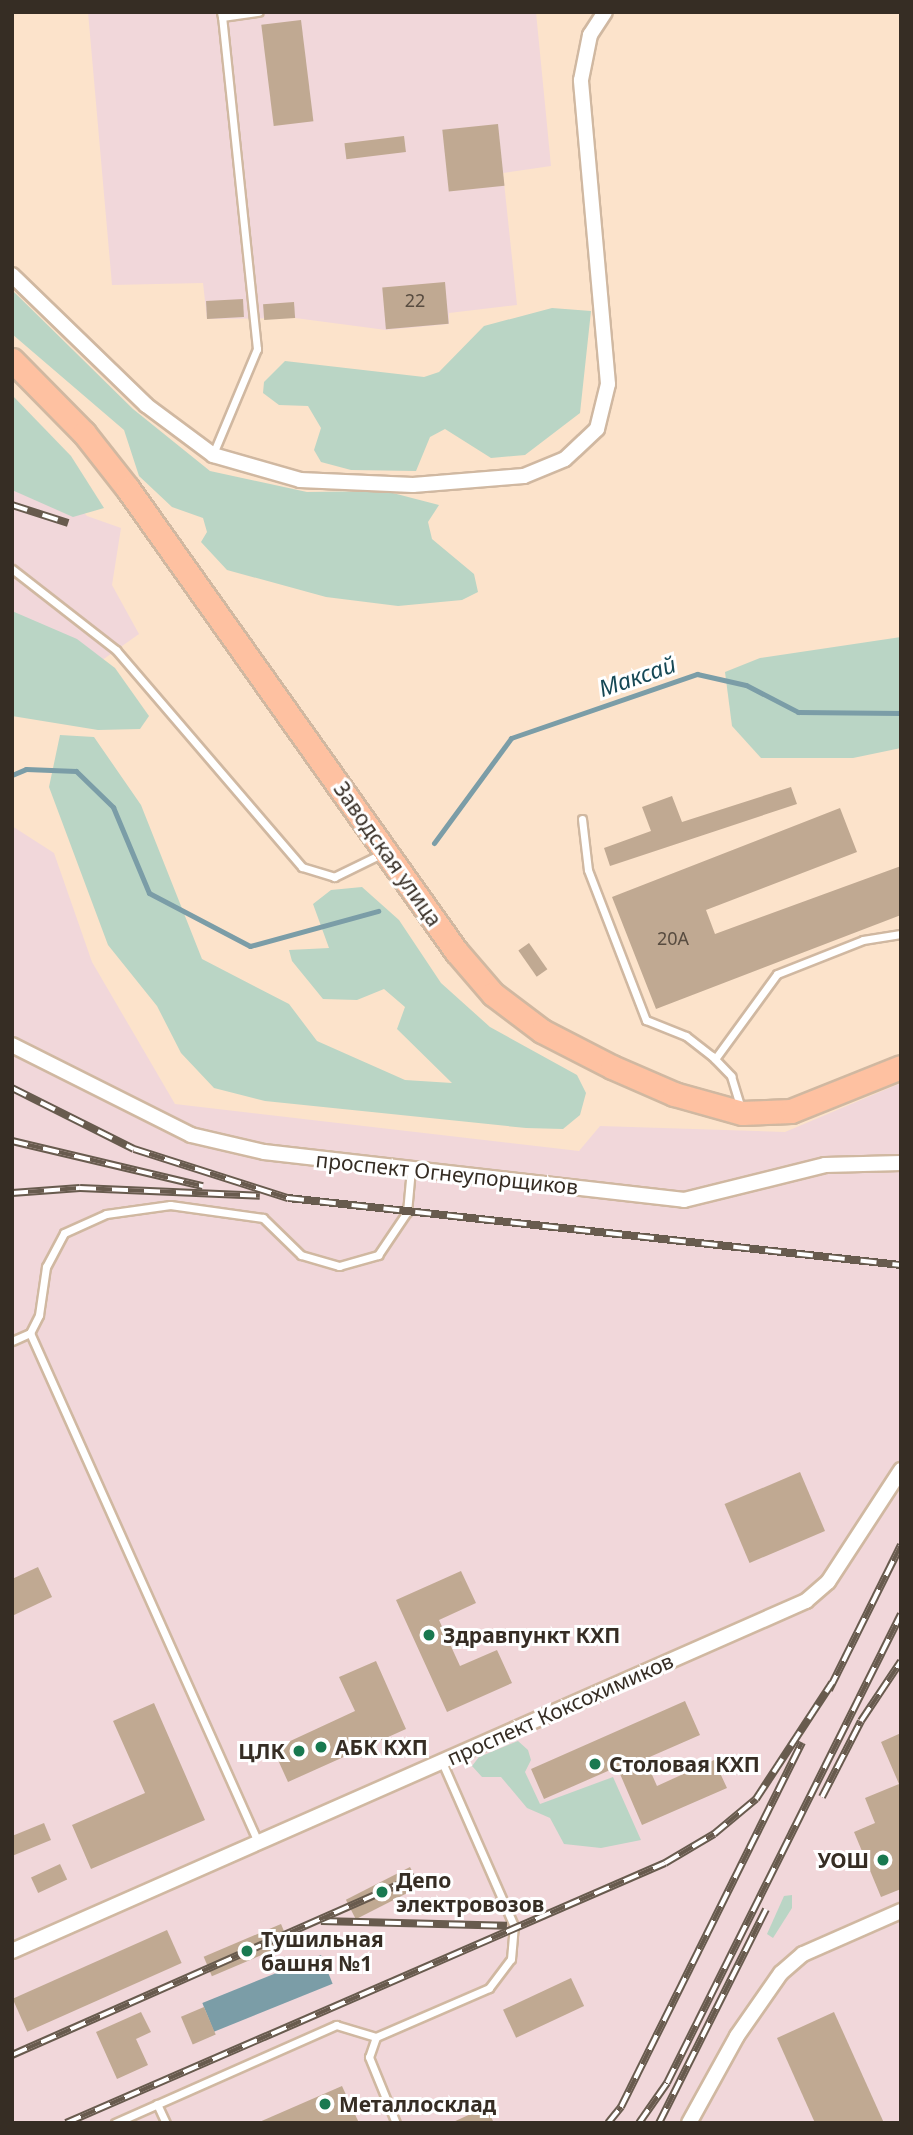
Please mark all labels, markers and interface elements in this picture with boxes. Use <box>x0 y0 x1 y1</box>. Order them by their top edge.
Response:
house number: 22 <box>405 289 425 311</box>
water label: Максай <box>595 650 679 702</box>
street label: Заводская улица <box>329 777 447 931</box>
house number: 20А <box>657 927 689 949</box>
street label: проспект Огнеупорщиков <box>315 1147 579 1199</box>
place label: Здравпункт КХП <box>443 1622 620 1648</box>
marker: Здравпункт КХП <box>421 1627 437 1643</box>
street label: проспект Коксохимиков <box>443 1648 677 1770</box>
place label: АБК КХП <box>335 1734 428 1760</box>
place label: ЦЛК <box>238 1738 285 1764</box>
marker: АБК КХП <box>313 1739 329 1755</box>
marker: ЦЛК <box>291 1743 307 1759</box>
place label: Столовая КХП <box>609 1751 760 1777</box>
marker: Столовая КХП <box>587 1756 603 1772</box>
place label: УОШ <box>818 1847 869 1873</box>
marker: УОШ <box>875 1852 891 1868</box>
place label: Депо электровозов <box>396 1867 544 1917</box>
marker: Депо электровозов <box>374 1884 390 1900</box>
place label: Тушильная башня №1 <box>261 1926 384 1976</box>
marker: Тушильная башня №1 <box>239 1943 255 1959</box>
place label: Металлосклад <box>339 2091 496 2117</box>
marker: Металлосклад <box>317 2096 333 2112</box>

